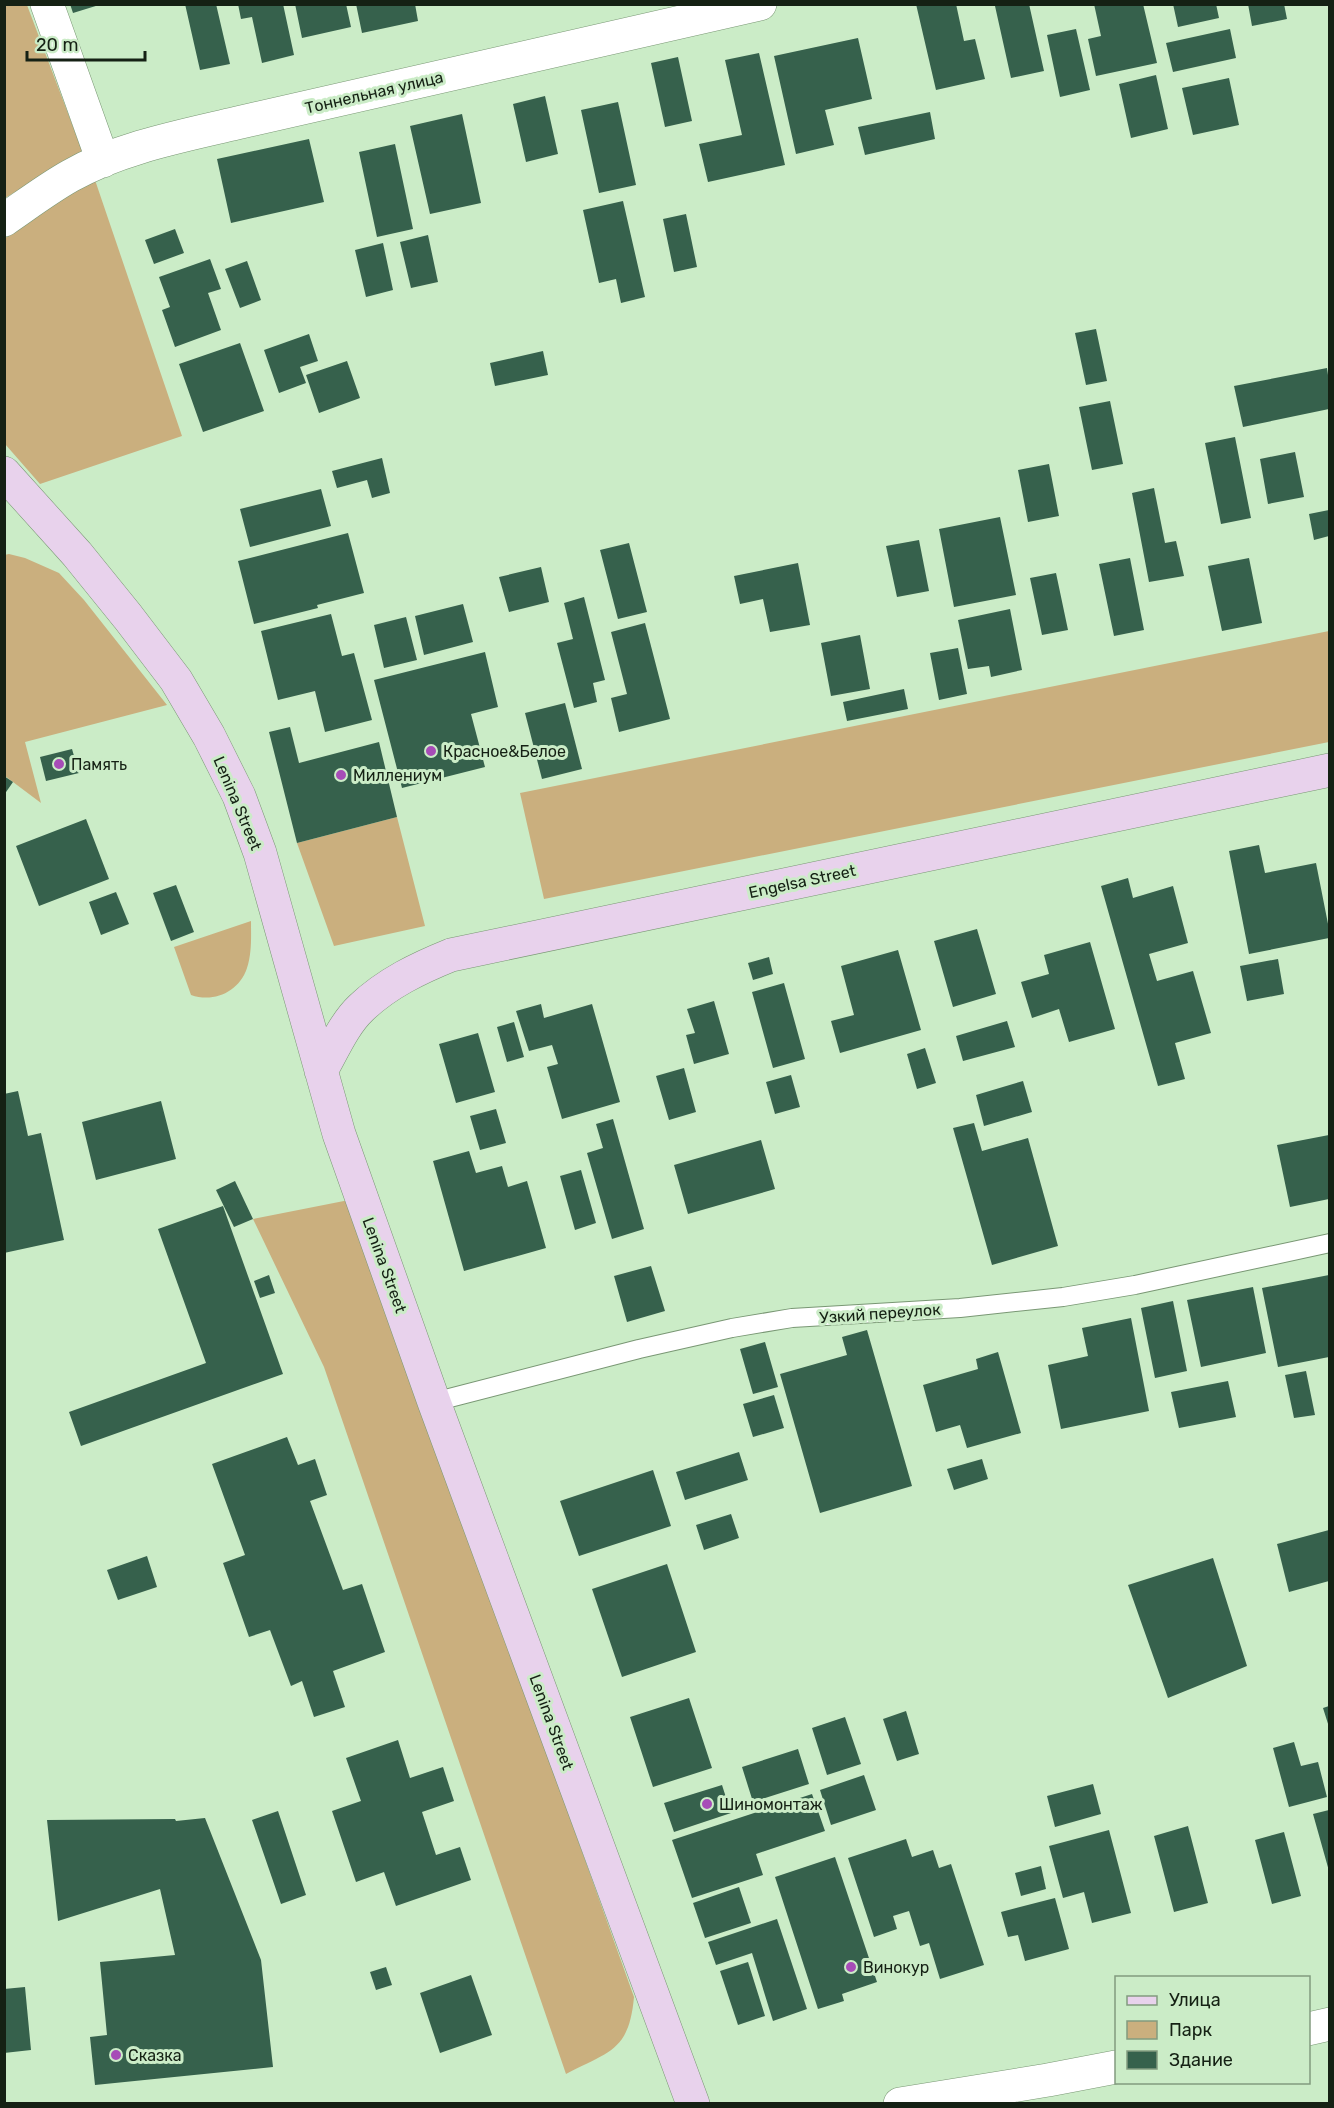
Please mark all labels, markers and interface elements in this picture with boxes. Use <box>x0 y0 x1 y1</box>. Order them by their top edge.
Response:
scale bar <box>27 24 146 62</box>
text: 20 m <box>36 34 78 56</box>
street label: Тоннельная улица <box>303 67 445 118</box>
place label: Красное&Белое <box>443 742 566 761</box>
marker: Красное&Белое <box>424 744 438 758</box>
street label: Lenina Street <box>209 753 266 853</box>
place label: Память <box>71 755 127 774</box>
marker: Память <box>52 757 66 771</box>
place label: Миллениум <box>353 766 442 785</box>
marker: Миллениум <box>334 768 348 782</box>
street label: Engelsa Street <box>747 861 857 902</box>
street label: Lenina Street <box>358 1215 411 1315</box>
street label: Узкий переулок <box>819 1300 942 1327</box>
street label: Lenina Street <box>525 1672 578 1772</box>
place label: Шиномонтаж <box>719 1795 823 1814</box>
marker: Шиномонтаж <box>700 1797 714 1811</box>
place label: Винокур <box>863 1958 929 1977</box>
marker: Винокур <box>844 1960 858 1974</box>
legend <box>1115 1976 1310 2084</box>
text: Улица <box>1169 1989 1221 2011</box>
text: Парк <box>1169 2019 1213 2041</box>
place label: Сказка <box>128 2046 182 2065</box>
marker: Сказка <box>109 2048 123 2062</box>
text: Здание <box>1169 2049 1233 2071</box>

